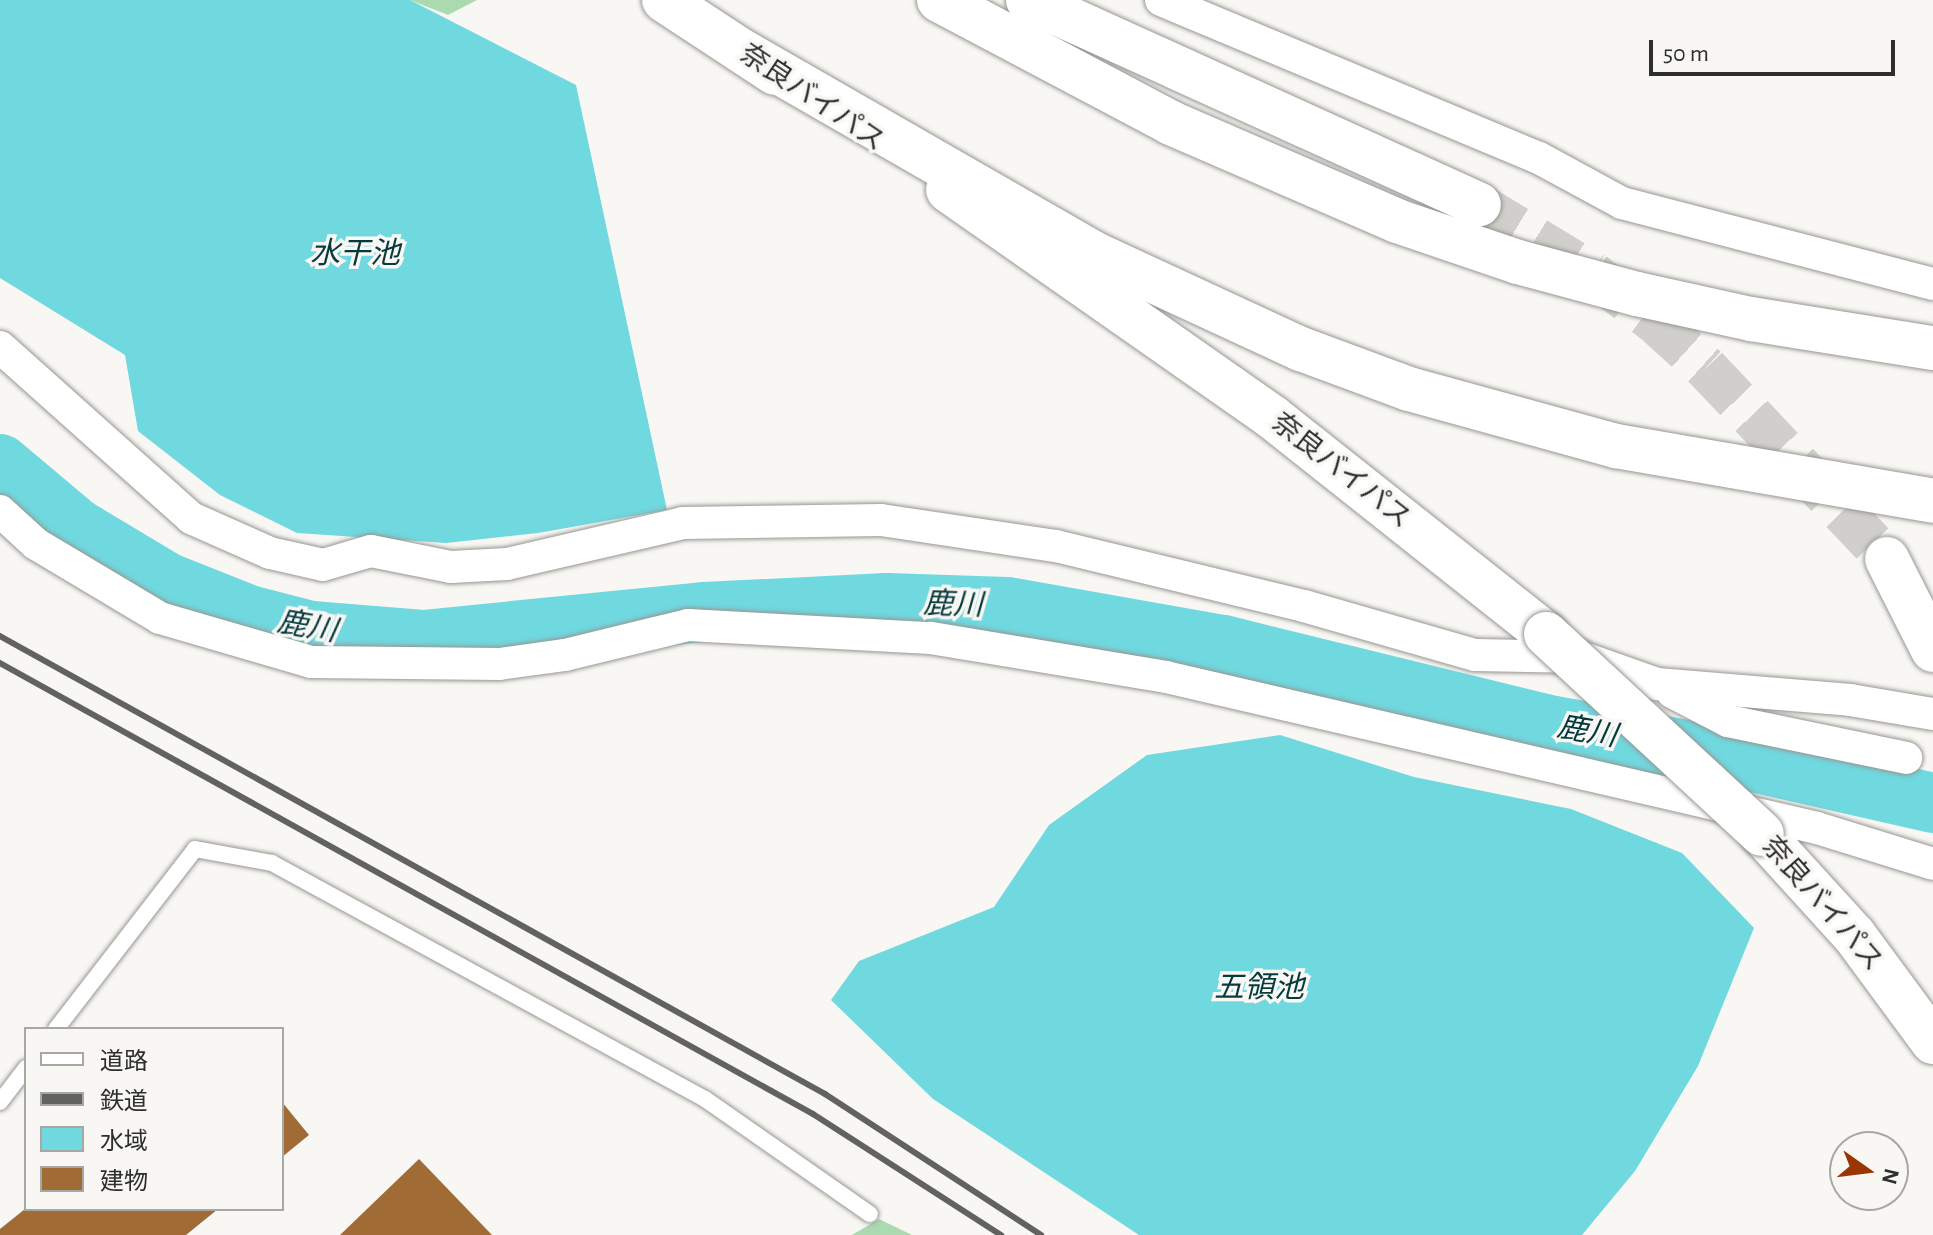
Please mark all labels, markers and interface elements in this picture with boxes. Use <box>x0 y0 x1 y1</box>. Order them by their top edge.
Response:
scale bar <box>1653 24 1899 74</box>
street label: 奈良バイパス <box>733 37 891 159</box>
text: 50 m <box>1663 42 1709 66</box>
water label: 水干池 <box>310 236 400 272</box>
street label: 奈良バイパス <box>1264 406 1418 536</box>
water label: 鹿川 <box>922 586 984 624</box>
water label: 鹿川 <box>274 604 340 650</box>
water label: 鹿川 <box>1554 709 1620 755</box>
street label: 奈良バイパス <box>1754 830 1890 978</box>
water label: 五領池 <box>1214 970 1304 1006</box>
legend <box>24 1027 284 1211</box>
text: 道路 <box>100 1050 148 1074</box>
text: 鉄道 <box>100 1090 148 1114</box>
text: 水域 <box>100 1130 148 1154</box>
north arrow <box>1829 1131 1909 1211</box>
text: N <box>1878 1166 1903 1186</box>
text: 建物 <box>100 1170 148 1194</box>

